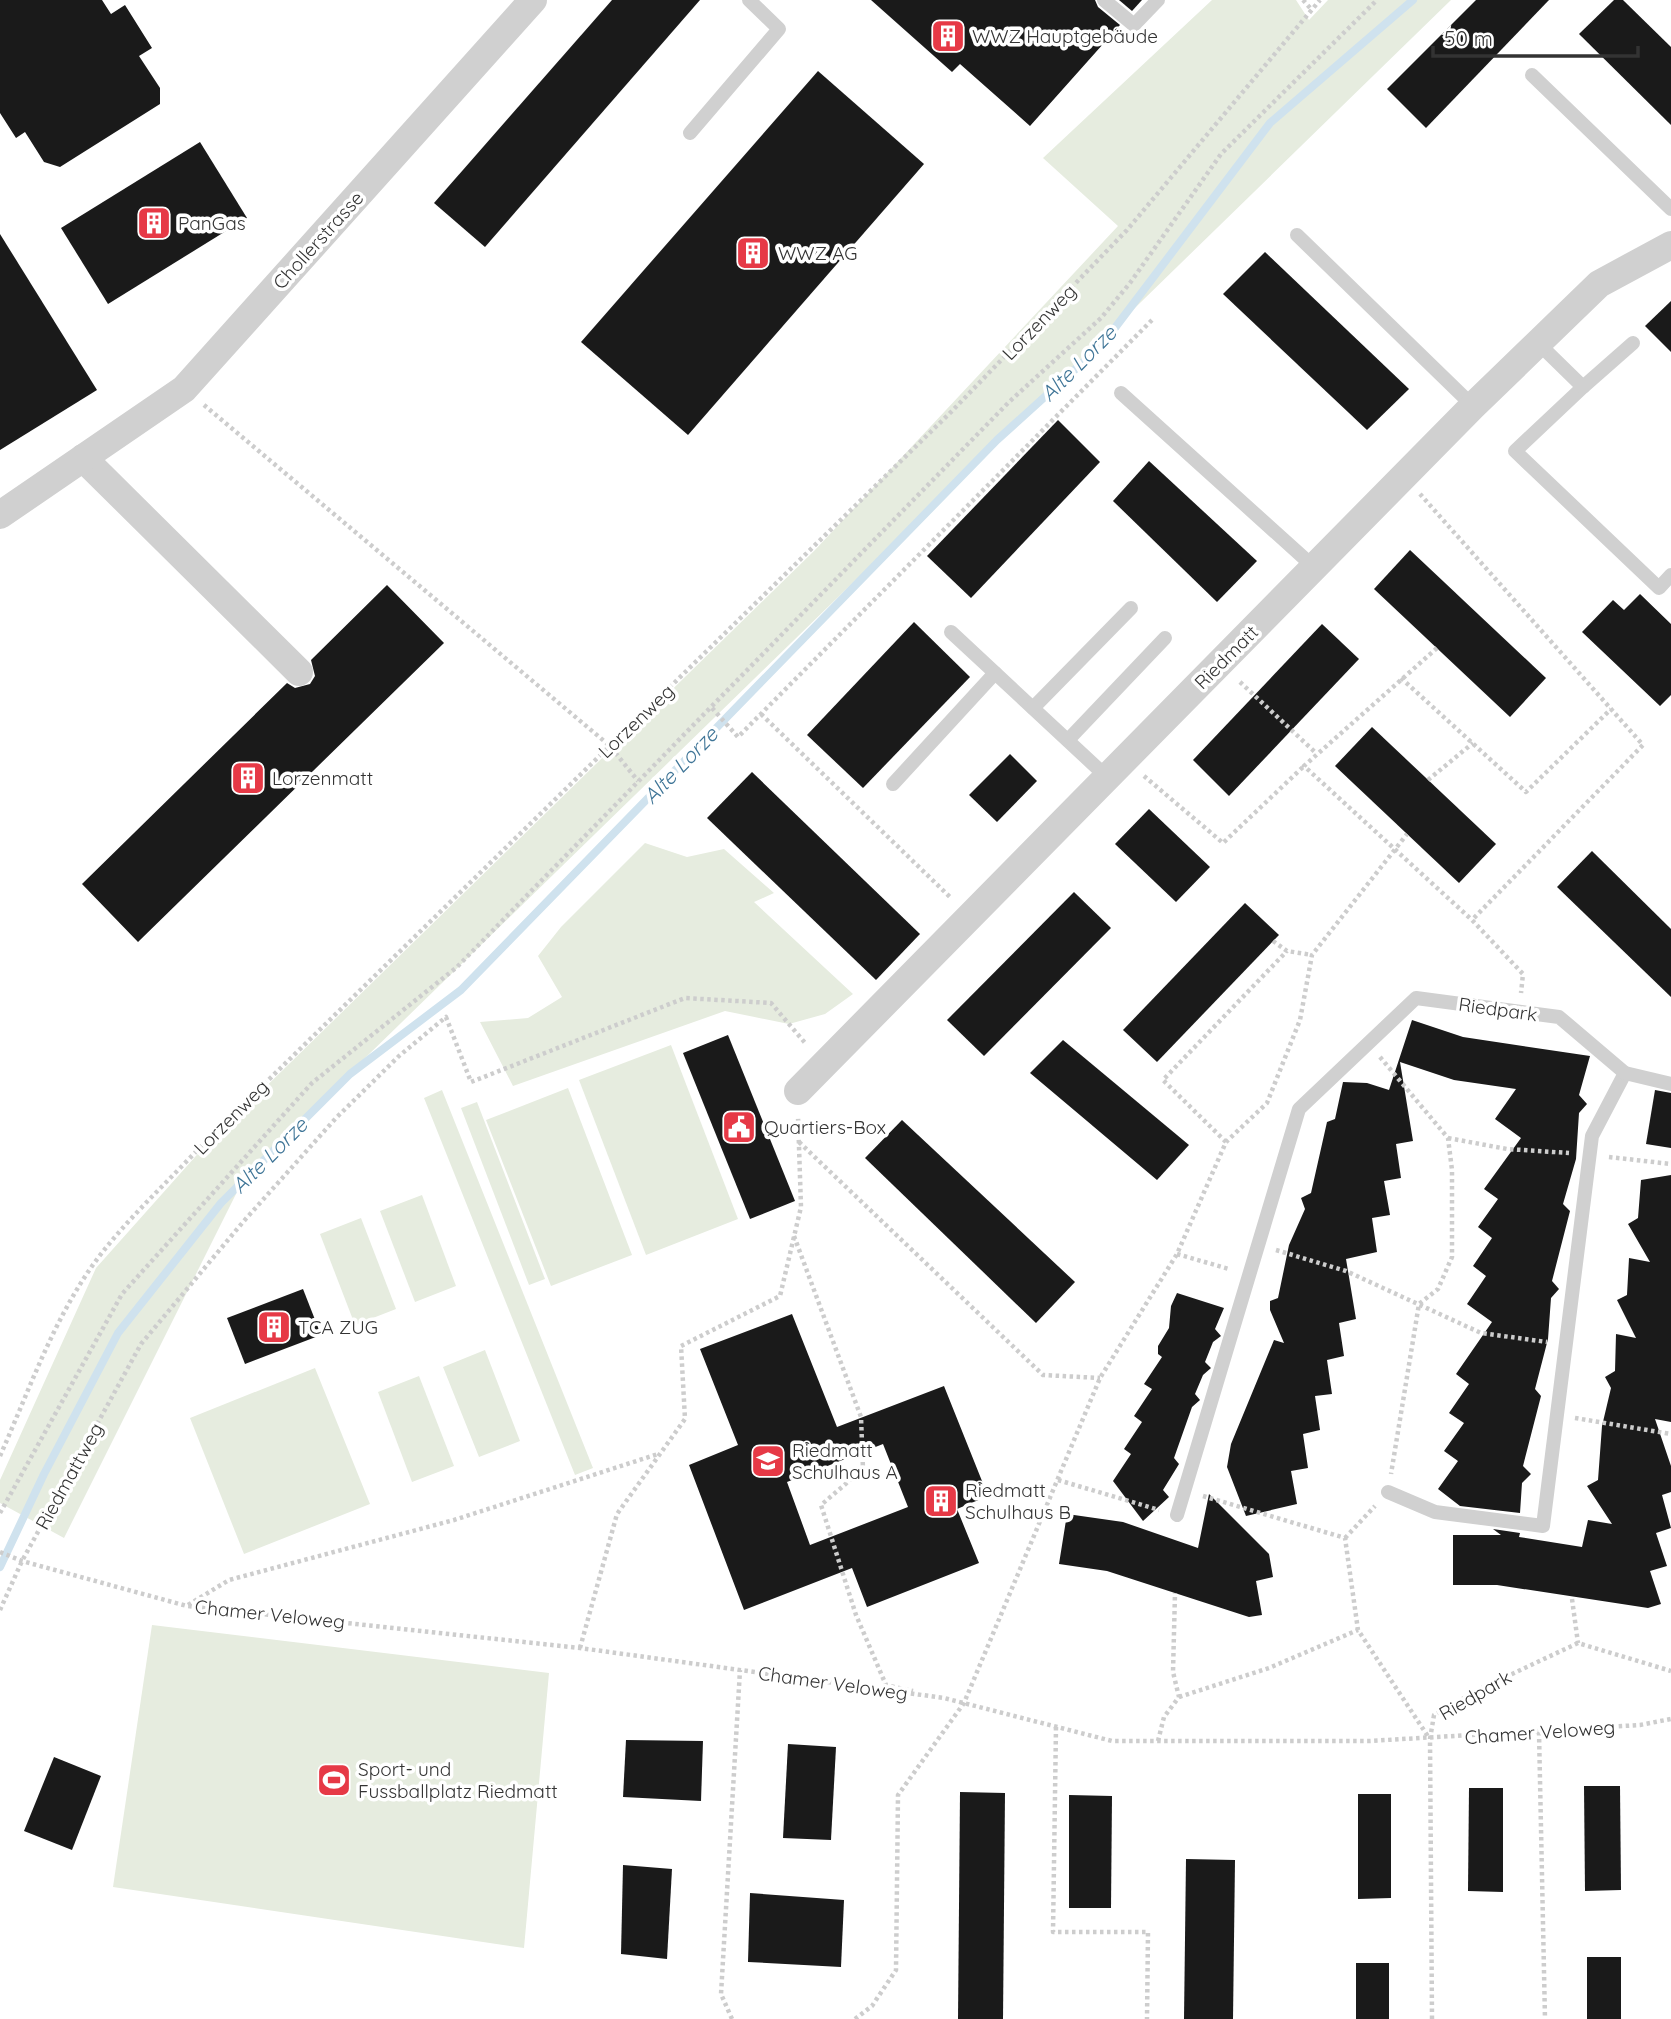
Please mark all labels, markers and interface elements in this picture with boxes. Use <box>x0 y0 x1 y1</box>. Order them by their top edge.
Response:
scale bar <box>1433 14 1638 58</box>
building icon: WWZ Hauptgebäude <box>929 17 967 55</box>
place label: WWZ Hauptgebäude <box>972 24 1158 48</box>
text: 50 m <box>1444 25 1493 51</box>
street label: Chollerstrasse <box>268 186 368 294</box>
building icon: PanGas <box>135 204 173 242</box>
place label: PanGas <box>178 211 246 235</box>
building icon: WWZ AG <box>734 234 772 272</box>
place label: WWZ AG <box>778 241 858 265</box>
street label: Lorzenweg <box>997 279 1081 365</box>
water label: Alte Lorze <box>1035 319 1122 406</box>
street label: Riedmatt <box>1189 620 1263 694</box>
street label: Lorzenweg <box>593 679 679 763</box>
water label: Alte Lorze <box>637 720 724 809</box>
building icon: Lorzenmatt <box>229 759 267 797</box>
place label: Lorzenmatt <box>272 766 373 790</box>
street label: Riedpark <box>1457 992 1539 1026</box>
street label: Lorzenweg <box>188 1074 274 1160</box>
public building icon: Quartiers-Box <box>720 1108 758 1146</box>
water label: Alte Lorze <box>226 1111 313 1198</box>
place label: Quartiers-Box <box>764 1115 886 1139</box>
building icon: TCA ZUG <box>255 1308 293 1346</box>
place label: TCA ZUG <box>298 1315 378 1339</box>
street label: Riedmattweg <box>30 1418 108 1534</box>
place label: Riedmatt Schulhaus A <box>792 1438 898 1484</box>
school or university icon: Riedmatt Schulhaus A <box>749 1442 787 1480</box>
place label: Riedmatt Schulhaus B <box>965 1478 1071 1524</box>
building icon: Riedmatt Schulhaus B <box>922 1482 960 1520</box>
street label: Chamer Veloweg <box>194 1594 346 1634</box>
street label: Chamer Veloweg <box>757 1661 909 1705</box>
street label: Riedpark <box>1435 1665 1515 1725</box>
street label: Chamer Veloweg <box>1464 1715 1616 1749</box>
place label: Sport- und Fussballplatz Riedmatt <box>358 1757 558 1803</box>
sports icon: Sport- und Fussballplatz Riedmatt <box>315 1761 353 1799</box>

